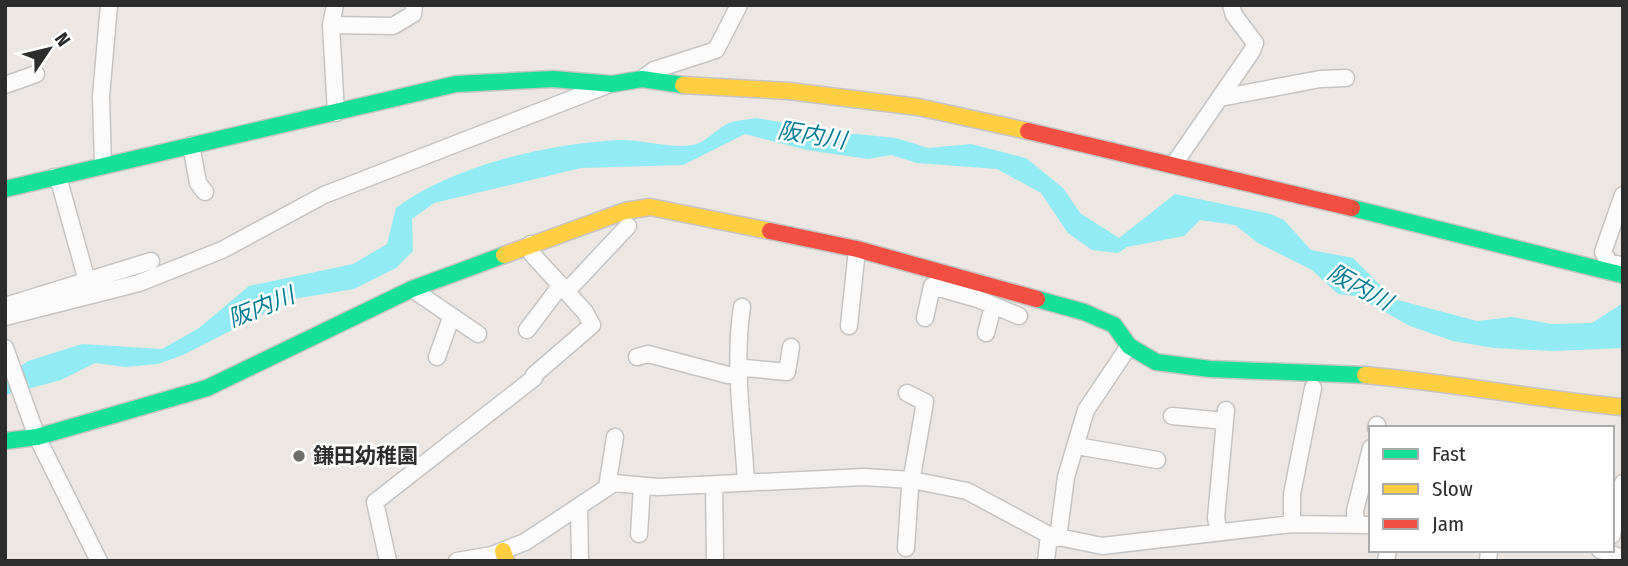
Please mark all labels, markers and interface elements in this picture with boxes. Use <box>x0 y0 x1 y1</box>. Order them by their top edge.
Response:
north arrow <box>14 14 84 84</box>
text: N <box>50 28 75 51</box>
water label: 阪内川 <box>776 116 851 155</box>
water label: 阪内川 <box>1323 258 1400 317</box>
water label: 阪内川 <box>224 280 301 333</box>
legend <box>1369 426 1614 552</box>
text: Fast <box>1432 441 1466 467</box>
place label: 鎌田幼稚園 <box>313 443 418 469</box>
marker: 鎌田幼稚園 <box>291 448 307 464</box>
text: Slow <box>1432 476 1473 502</box>
text: Jam <box>1432 511 1464 537</box>

